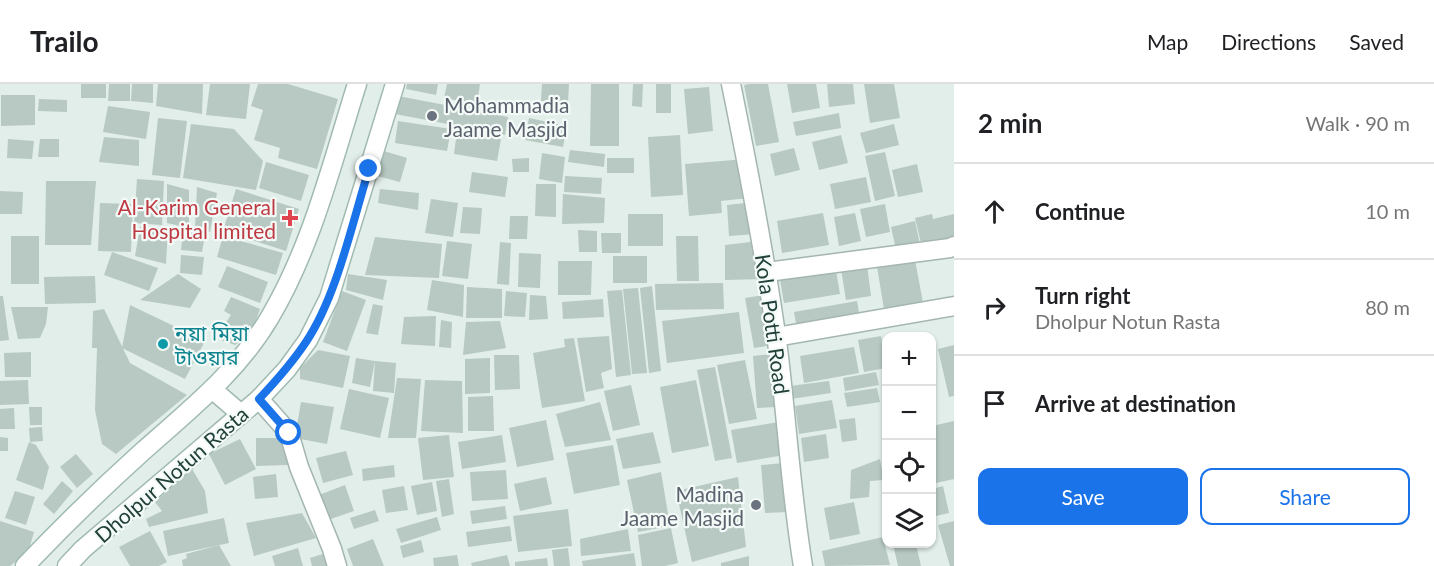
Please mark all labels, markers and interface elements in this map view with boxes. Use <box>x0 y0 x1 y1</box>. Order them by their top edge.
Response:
text: Trailo <box>30 24 99 58</box>
text: Map <box>1147 29 1188 54</box>
text: Directions <box>1221 29 1316 54</box>
text: Saved <box>1349 29 1404 54</box>
place label: Mohammadia Jaame Masjid <box>444 92 569 141</box>
text: 2 min <box>978 107 1042 139</box>
marker: Mohammadia Jaame Masjid <box>425 109 439 123</box>
text: Walk · 90 m <box>1305 111 1410 135</box>
route end <box>355 155 381 181</box>
place label: Al-Karim General Hospital limited <box>117 194 276 243</box>
icon: ahead <box>978 195 1011 228</box>
text: Continue <box>1035 198 1125 225</box>
text: 10 m <box>1365 199 1410 223</box>
marker: Al-Karim General Hospital limited <box>281 209 299 227</box>
street label: Kola Potti Road <box>751 252 795 396</box>
text: Turn right <box>1035 282 1130 309</box>
icon: right <box>978 291 1011 324</box>
text: 80 m <box>1365 295 1410 319</box>
text: Dholpur Notun Rasta <box>1035 309 1220 333</box>
place label: নয়া মিয়া টাওয়ার <box>174 320 249 369</box>
map controls <box>882 332 936 548</box>
button: + <box>882 332 936 386</box>
marker: নয়া মিয়া টাওয়ার <box>156 337 170 351</box>
button: − <box>882 386 936 440</box>
icon: arrive <box>978 387 1011 420</box>
text: Arrive at destination <box>1035 390 1236 417</box>
street label: Dholpur Notun Rasta <box>89 401 253 547</box>
route start <box>275 419 301 445</box>
button: locate <box>882 440 936 494</box>
button: Save <box>978 468 1188 525</box>
button: Share <box>1200 468 1410 525</box>
place label: Madina Jaame Masjid <box>620 481 744 530</box>
button: layers <box>882 494 936 548</box>
marker: Madina Jaame Masjid <box>749 498 763 512</box>

